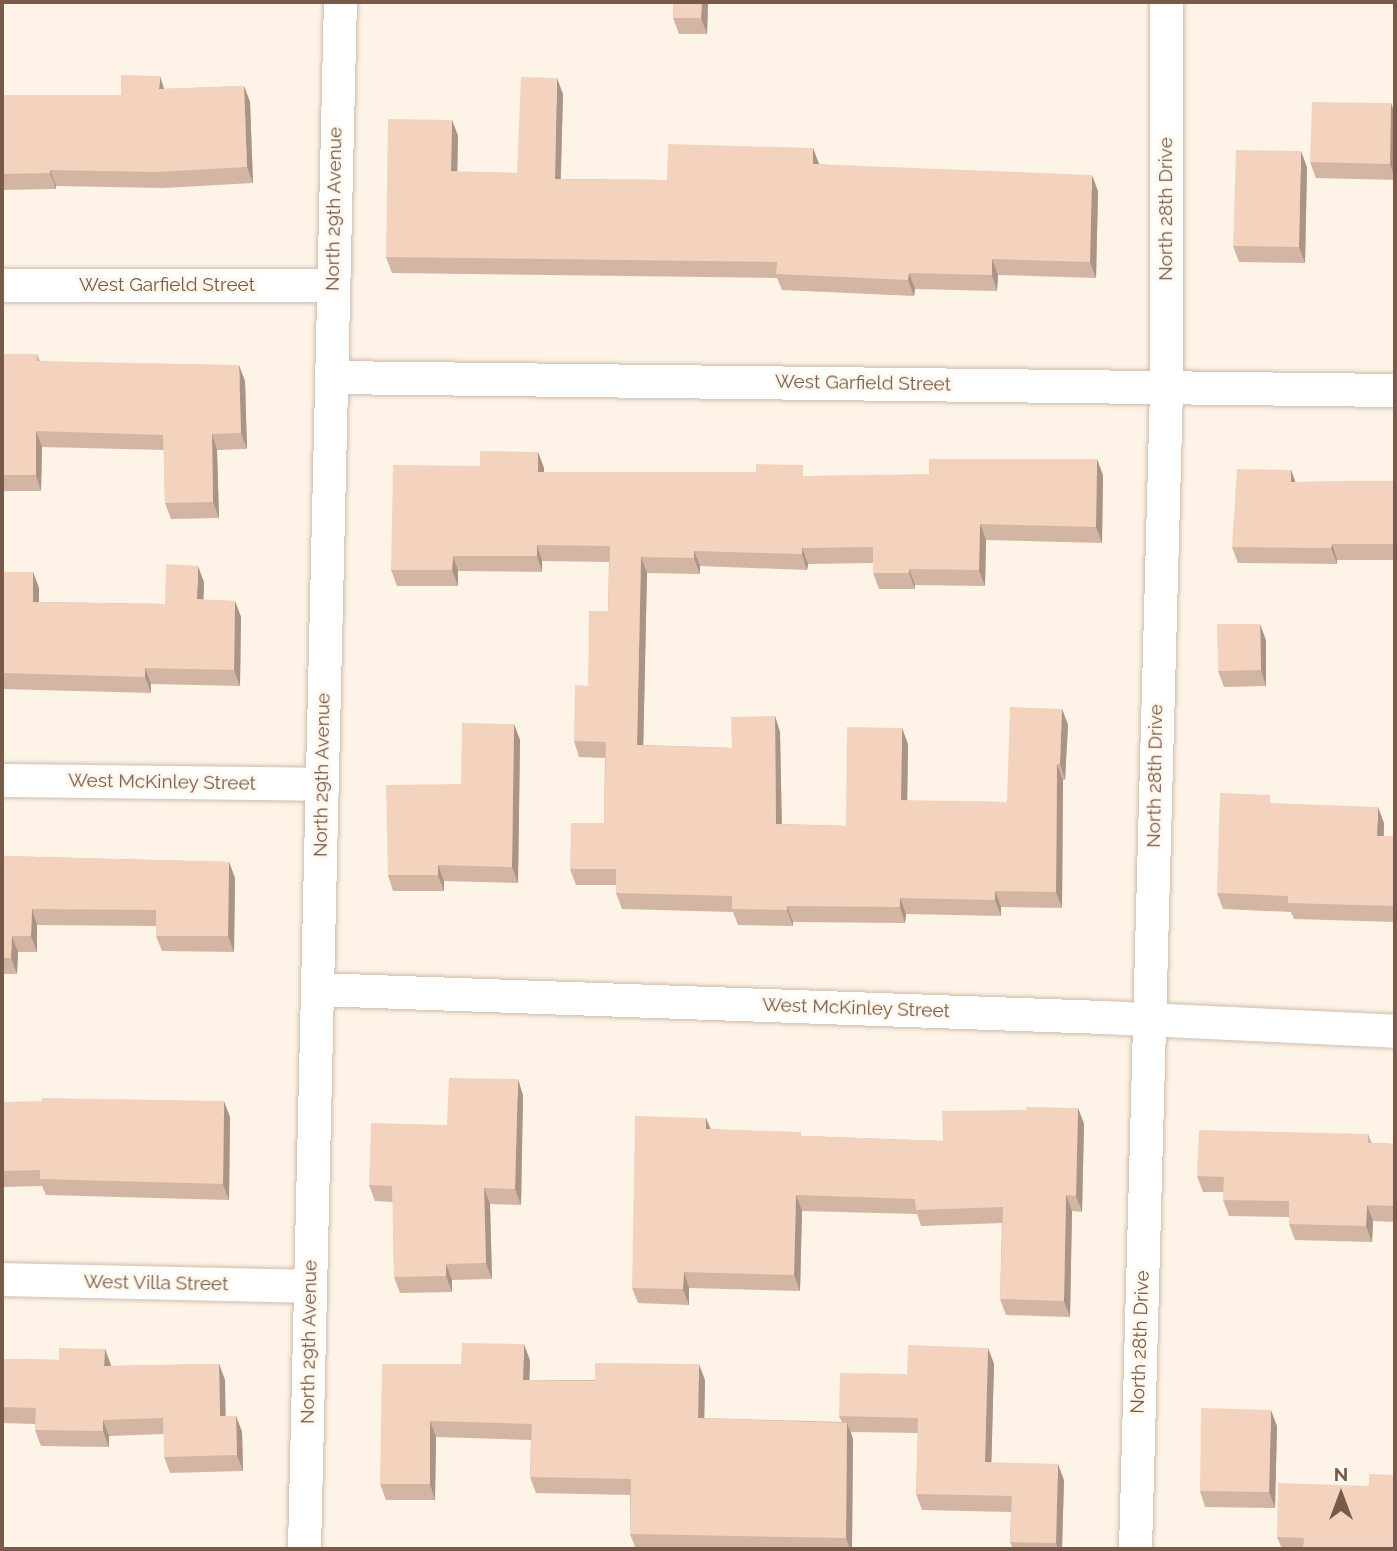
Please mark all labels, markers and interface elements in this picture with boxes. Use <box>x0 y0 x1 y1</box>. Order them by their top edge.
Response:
street label: North 29th Avenue <box>321 126 347 292</box>
street label: North 28th Drive <box>1155 137 1177 281</box>
street label: West Garfield Street <box>79 274 255 296</box>
street label: West Garfield Street <box>775 370 951 396</box>
street label: North 29th Avenue <box>309 692 335 858</box>
street label: North 28th Drive <box>1142 704 1168 848</box>
street label: West McKinley Street <box>68 769 256 795</box>
street label: West McKinley Street <box>761 993 951 1023</box>
street label: North 29th Avenue <box>296 1259 322 1425</box>
street label: West Villa Street <box>83 1270 229 1296</box>
street label: North 28th Drive <box>1126 1270 1154 1414</box>
north arrow <box>1306 1460 1376 1530</box>
text: N <box>1334 1463 1348 1485</box>

